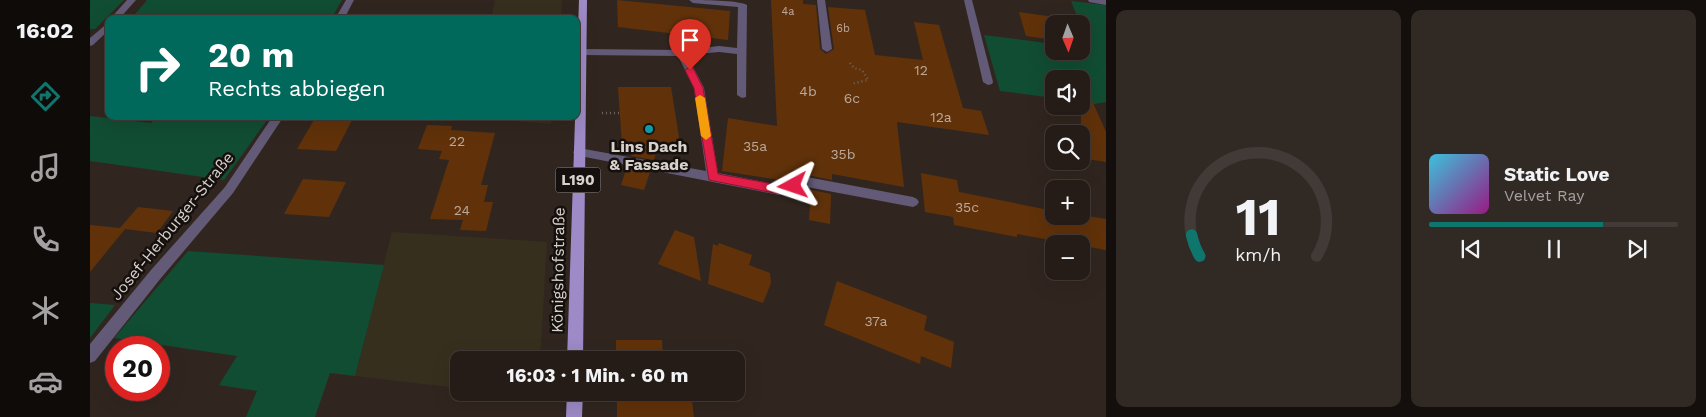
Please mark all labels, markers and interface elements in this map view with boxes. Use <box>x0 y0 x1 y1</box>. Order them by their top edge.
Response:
house number: 4a <box>782 5 794 18</box>
north arrow <box>1045 15 1090 60</box>
map controls <box>1045 15 1090 280</box>
text: 16:02 <box>17 18 73 43</box>
pin <box>669 19 711 70</box>
house number: 6b <box>836 22 850 35</box>
icon: arrive <box>676 26 704 54</box>
text: 20 m <box>208 34 294 76</box>
icon: right <box>125 35 190 100</box>
house number: 12 <box>914 62 928 78</box>
button: sound <box>1045 70 1090 115</box>
text: Rechts abbiegen <box>208 76 386 101</box>
icon: directions <box>28 79 63 114</box>
house number: 4b <box>799 83 817 99</box>
house number: 6c <box>844 90 860 106</box>
house number: 12a <box>930 109 952 125</box>
marker: Lins Dach & Fassade <box>643 123 655 135</box>
button: search <box>1045 125 1090 170</box>
house number: 22 <box>449 133 465 149</box>
place label: Lins Dach & Fassade <box>610 137 688 174</box>
house number: 35a <box>743 138 767 154</box>
house number: 35b <box>830 146 856 162</box>
street label: Josef-Herburger-Straße <box>106 148 238 304</box>
icon: music <box>28 150 63 185</box>
position arrow <box>766 159 818 211</box>
text: Static Love <box>1504 163 1609 186</box>
road number: L190 <box>556 168 600 192</box>
button: + <box>1045 180 1090 225</box>
text: Velvet Ray <box>1504 186 1584 205</box>
text: 11 <box>1236 187 1281 248</box>
house number: 35c <box>955 199 979 215</box>
house number: 24 <box>454 202 470 218</box>
street label: Königshofstraße <box>547 207 569 333</box>
icon: phone <box>28 222 63 257</box>
button: − <box>1045 235 1090 280</box>
icon: previous <box>1457 235 1485 263</box>
icon: pause <box>1540 235 1568 263</box>
icon: next <box>1623 235 1651 263</box>
text: km/h <box>1235 244 1282 265</box>
icon: climate <box>28 293 63 328</box>
house number: 37a <box>865 313 888 329</box>
speed limit sign: 20 <box>105 336 170 401</box>
icon: car <box>28 364 63 399</box>
text: 16:03 · 1 Min. · 60 m <box>507 364 688 387</box>

